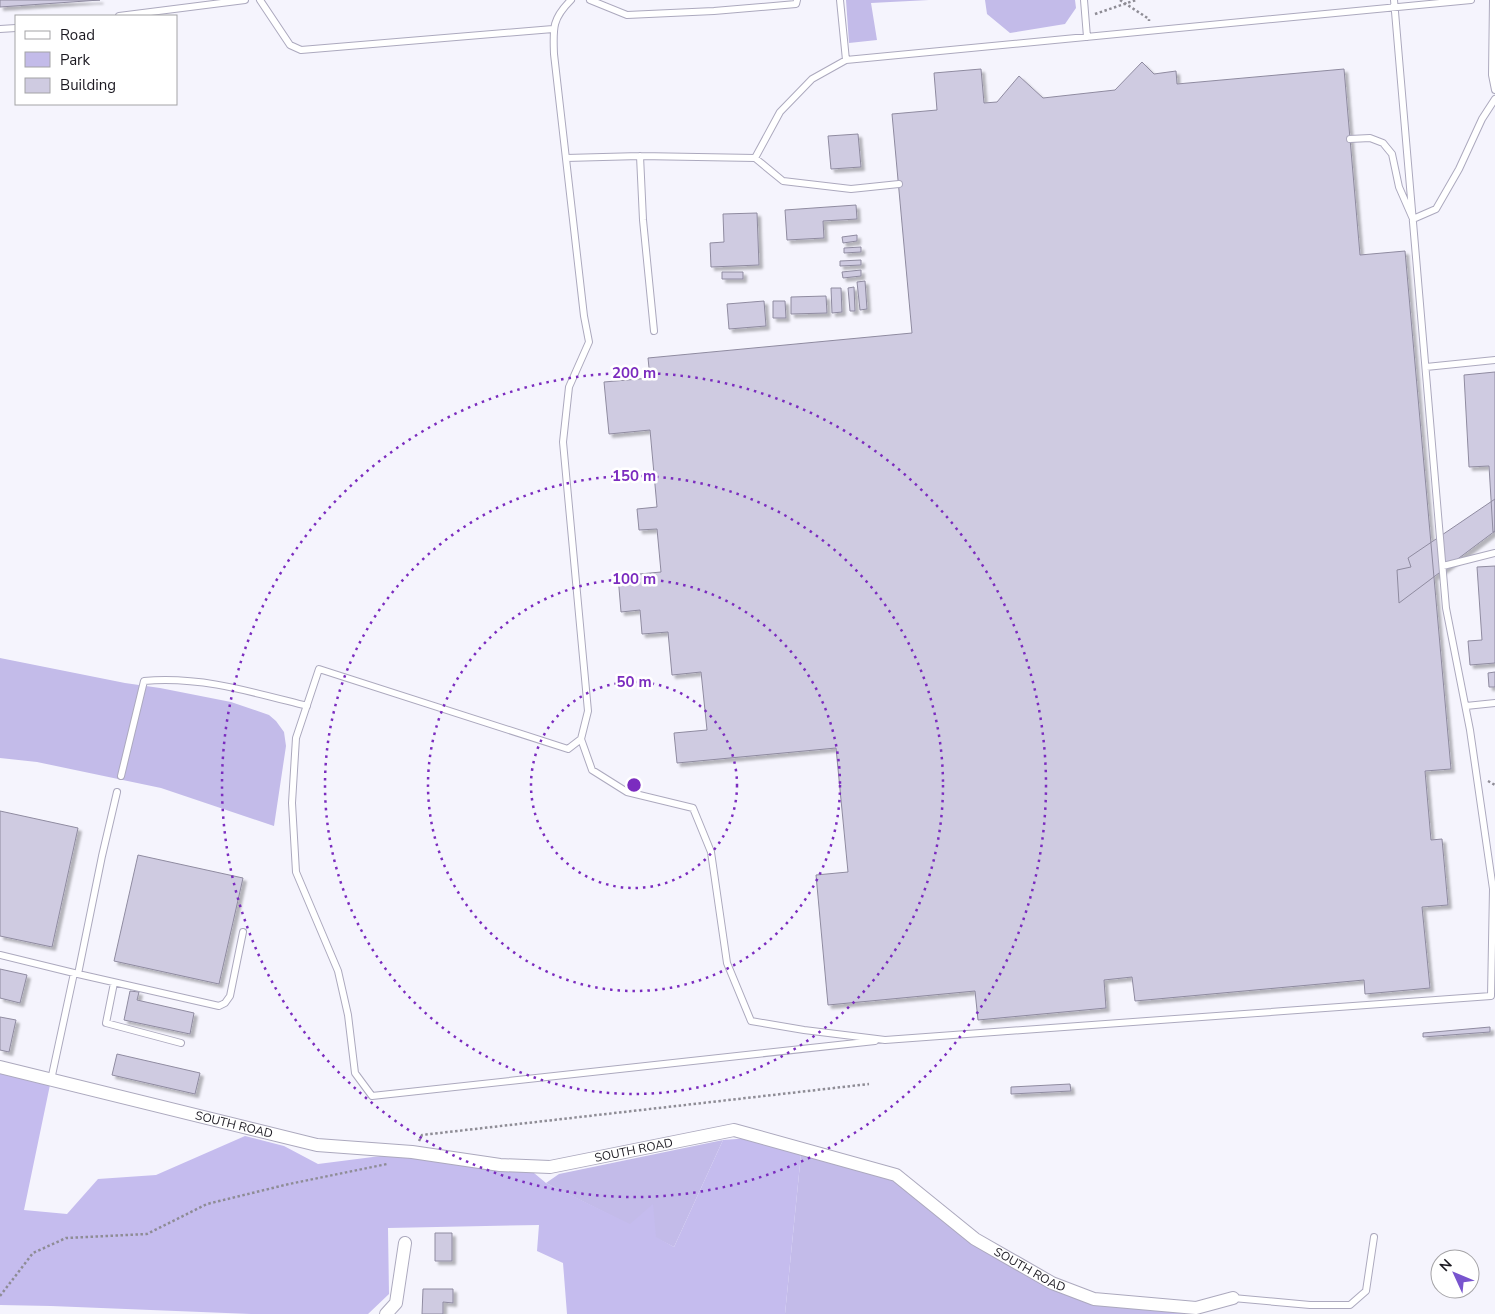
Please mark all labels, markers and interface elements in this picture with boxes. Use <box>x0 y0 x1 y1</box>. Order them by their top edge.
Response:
legend <box>15 15 178 105</box>
text: Road <box>60 25 95 45</box>
text: Park <box>60 50 90 70</box>
text: Building <box>60 75 116 95</box>
text: 200 m <box>612 363 656 383</box>
text: 150 m <box>612 466 656 486</box>
text: 100 m <box>612 569 656 589</box>
text: 50 m <box>616 672 652 692</box>
centre of rings <box>625 776 643 794</box>
street label: SOUTH ROAD <box>194 1107 275 1142</box>
street label: SOUTH ROAD <box>593 1134 674 1166</box>
street label: SOUTH ROAD <box>991 1243 1068 1295</box>
north arrow <box>1430 1249 1480 1299</box>
text: N <box>1436 1255 1456 1276</box>

